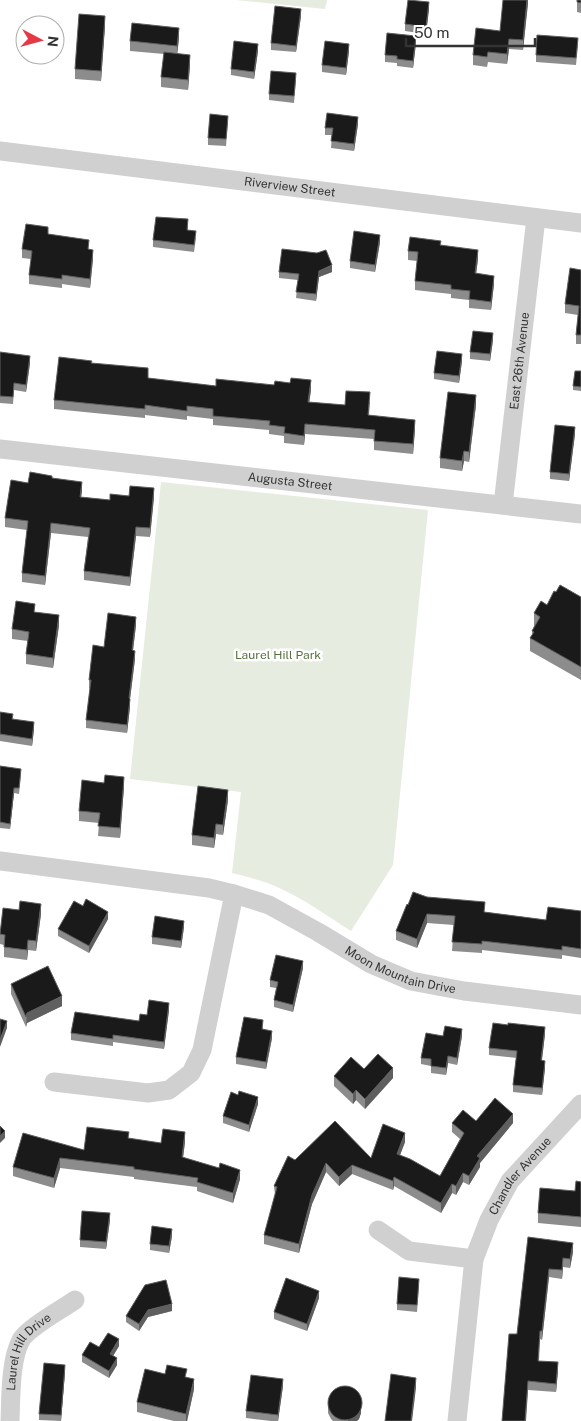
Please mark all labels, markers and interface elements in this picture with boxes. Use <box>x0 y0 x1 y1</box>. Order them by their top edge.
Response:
north arrow <box>15 15 65 65</box>
scale bar <box>406 15 535 47</box>
text: 50 m <box>414 24 449 41</box>
text: N <box>44 35 61 48</box>
street label: Riverview Street <box>243 174 337 200</box>
street label: East 26th Avenue <box>507 311 532 410</box>
street label: Augusta Street <box>247 470 333 493</box>
park label: Laurel Hill Park <box>235 648 321 662</box>
street label: Moon Mountain Drive <box>343 943 457 996</box>
street label: Chandler Avenue <box>486 1134 554 1217</box>
street label: Laurel Hill Drive <box>4 1310 54 1391</box>

